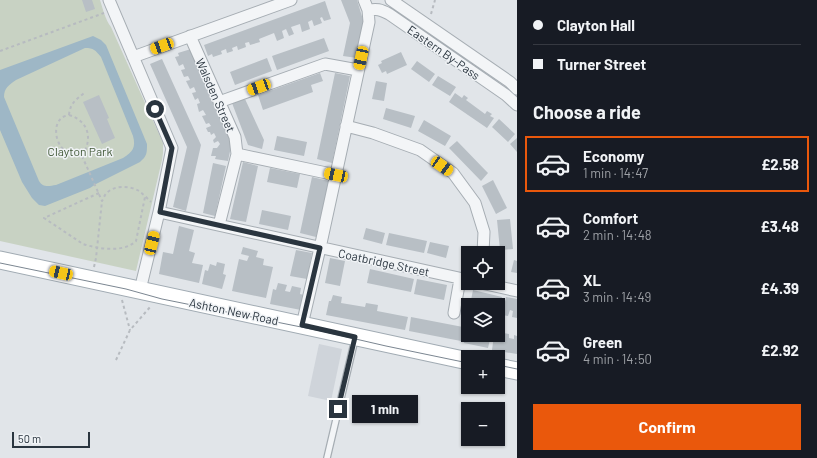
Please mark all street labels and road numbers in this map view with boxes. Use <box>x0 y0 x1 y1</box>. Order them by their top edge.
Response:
street label: Eastern By-Pass <box>405 22 483 82</box>
street label: Walsden Street <box>193 56 239 134</box>
street label: Coatbridge Street <box>337 246 431 278</box>
street label: Ashton New Road <box>188 295 280 327</box>

